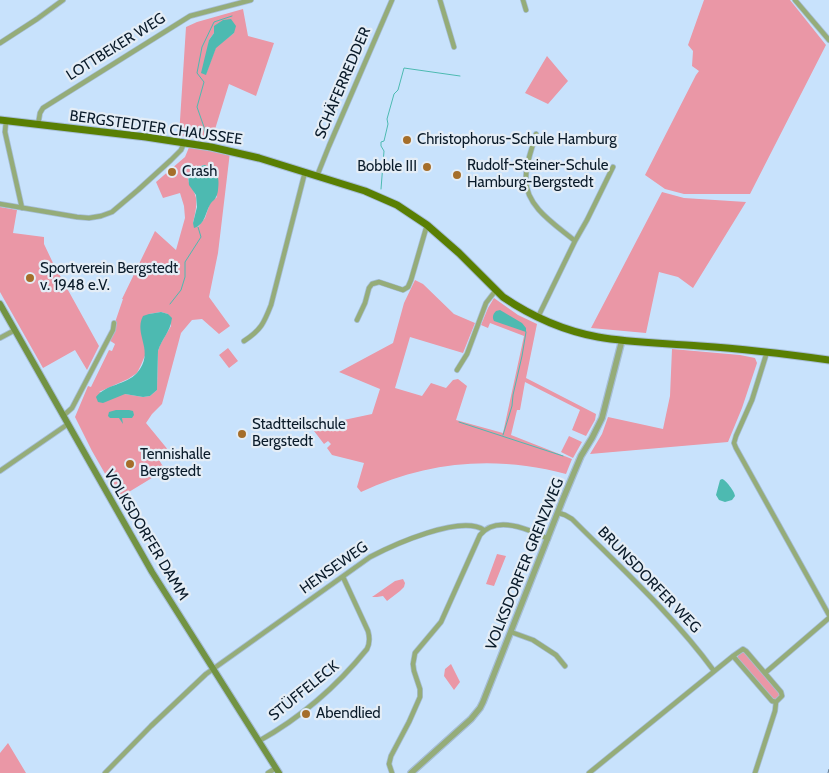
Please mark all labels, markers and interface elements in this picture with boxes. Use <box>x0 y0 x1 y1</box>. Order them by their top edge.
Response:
street label: LOTTBEKER WEG <box>63 9 169 85</box>
street label: SCHÄFERREDDER <box>311 24 375 142</box>
street label: BERGSTEDTER CHAUSSEE <box>68 107 244 149</box>
place label: Christophorus-Schule Hamburg <box>417 131 617 149</box>
marker: Christophorus-Schule Hamburg <box>401 134 413 146</box>
place label: Rudolf-Steiner-Schule Hamburg-Bergstedt <box>467 157 608 192</box>
place label: Bobble III <box>357 158 417 176</box>
marker: Bobble III <box>421 161 433 173</box>
place label: Crash <box>182 163 217 181</box>
marker: Crash <box>166 166 178 178</box>
marker: Rudolf-Steiner-Schule Hamburg-Bergstedt <box>451 169 463 181</box>
place label: Sportverein Bergstedt v. 1948 e.V. <box>40 260 178 295</box>
marker: Sportverein Bergstedt v. 1948 e.V. <box>24 272 36 284</box>
place label: Stadtteilschule Bergstedt <box>252 416 346 451</box>
marker: Stadtteilschule Bergstedt <box>236 428 248 440</box>
place label: Tennishalle Bergstedt <box>140 446 211 481</box>
marker: Tennishalle Bergstedt <box>124 458 136 470</box>
street label: VOLKSDORFER DAMM <box>100 466 192 604</box>
street label: VOLKSDORFER GRENZWEG <box>482 475 568 653</box>
street label: BRUNSDORFER WEG <box>594 523 704 637</box>
street label: HENSEWEG <box>297 538 371 598</box>
street label: STÜFFELECK <box>265 657 343 725</box>
place label: Abendlied <box>316 705 381 723</box>
marker: Abendlied <box>300 708 312 720</box>

